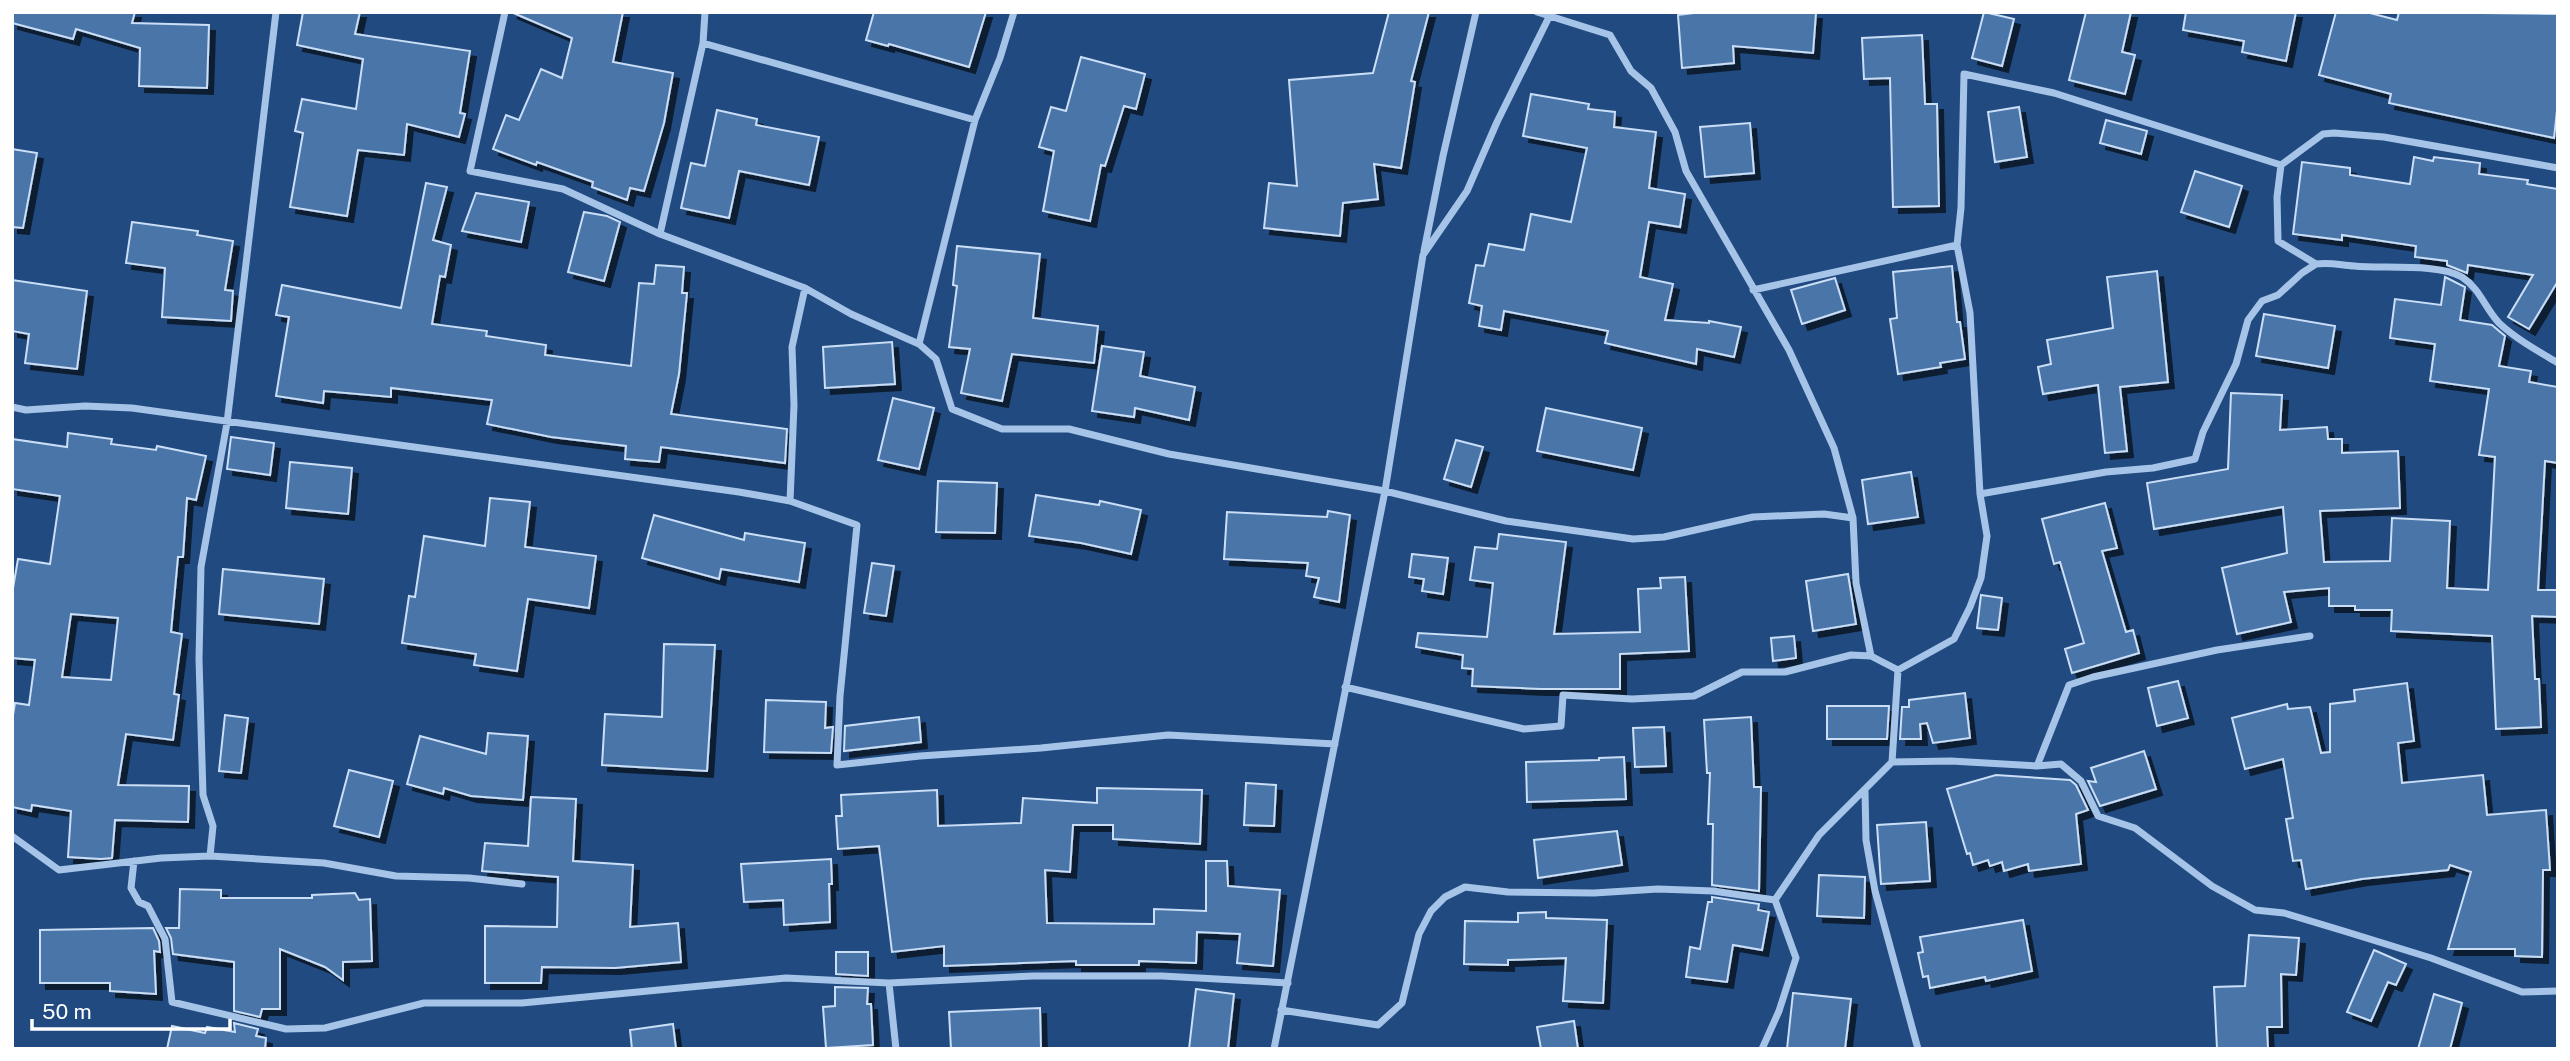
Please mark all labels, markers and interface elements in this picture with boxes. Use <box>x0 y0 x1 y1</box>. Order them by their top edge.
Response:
scale bar <box>32 988 229 1032</box>
text: 50 m <box>42 999 92 1024</box>

